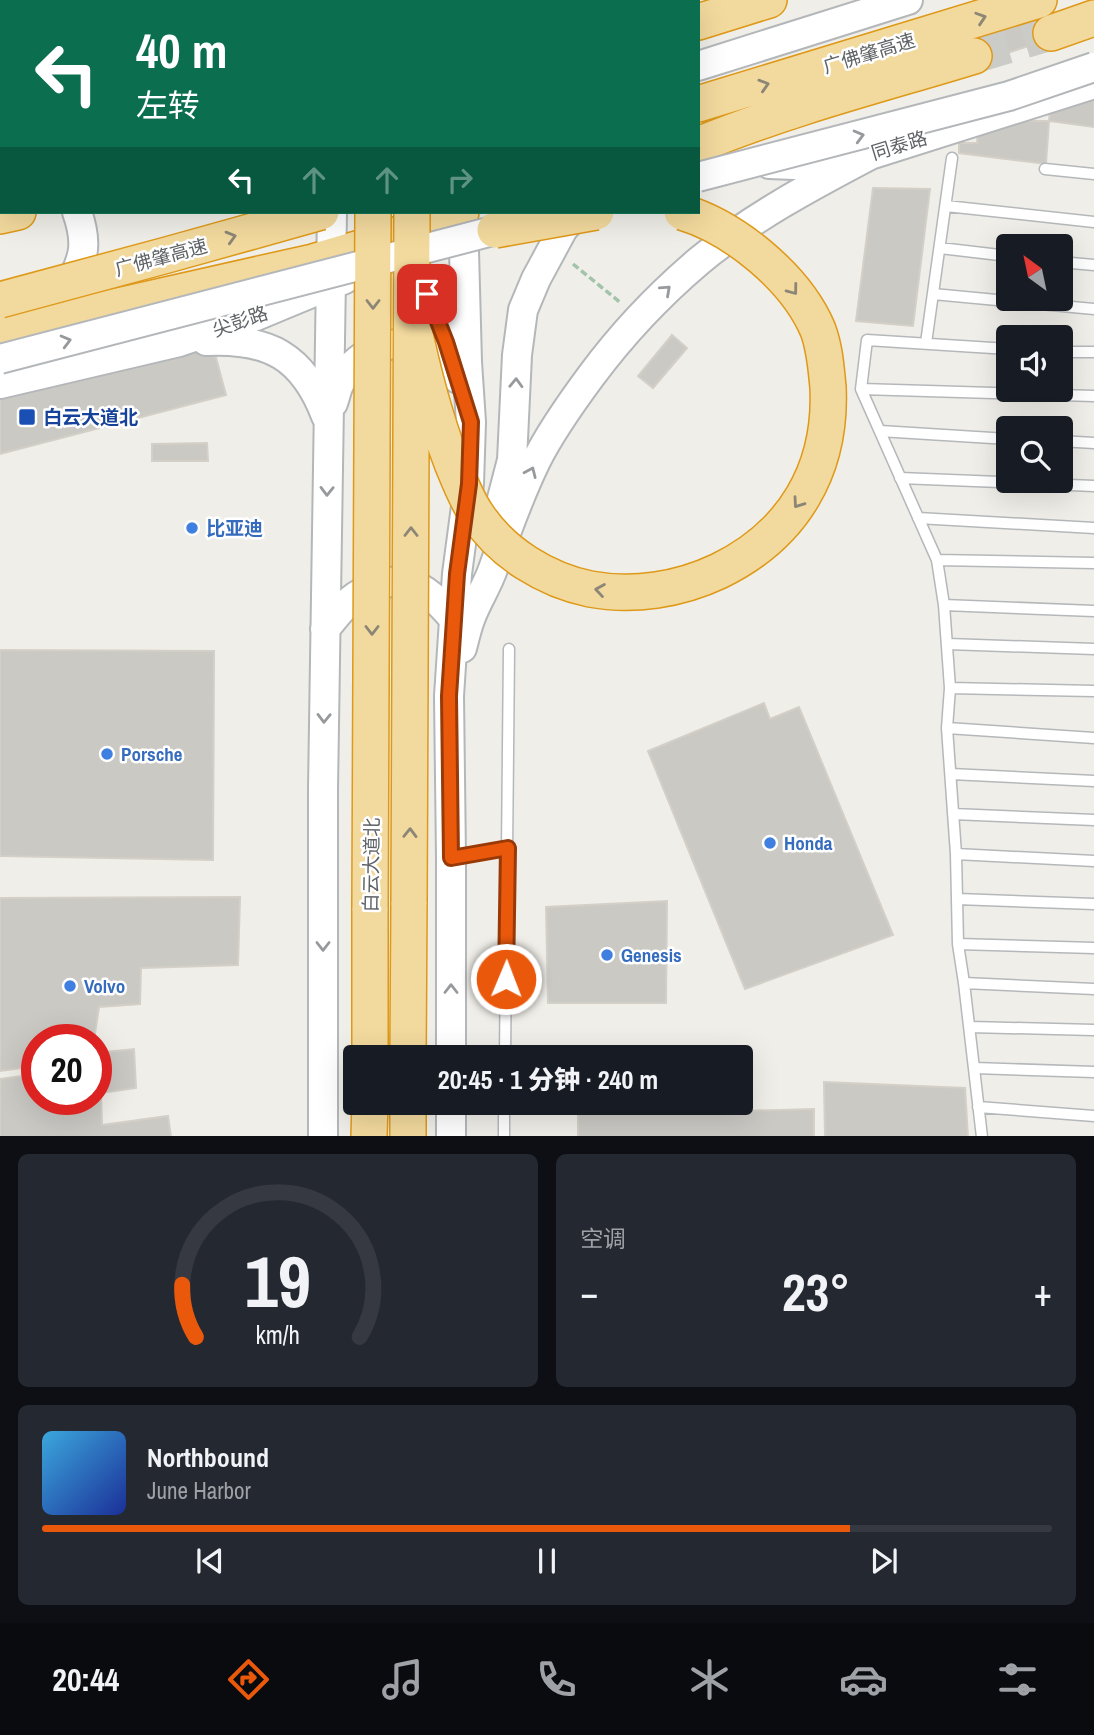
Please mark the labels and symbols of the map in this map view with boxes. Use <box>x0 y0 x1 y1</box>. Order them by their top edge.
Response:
one-way arrow <box>975 12 987 27</box>
street label: 广佛肇高速 <box>820 27 918 79</box>
one-way arrow <box>757 78 769 93</box>
street label: 同泰路 <box>868 124 930 166</box>
one-way arrow <box>853 129 865 144</box>
one-way arrow <box>225 231 237 246</box>
street label: 广佛肇高速 <box>112 232 210 282</box>
north arrow <box>996 234 1073 312</box>
pin <box>397 264 457 324</box>
one-way arrow <box>785 283 798 295</box>
one-way arrow <box>658 286 671 299</box>
street label: 尖彭路 <box>209 299 271 343</box>
one-way arrow <box>365 300 381 310</box>
one-way arrow <box>60 335 72 349</box>
one-way arrow <box>508 377 523 388</box>
place label: 白云大道北 <box>43 404 138 430</box>
marker: 白云大道北 <box>17 407 37 427</box>
one-way arrow <box>523 467 537 479</box>
one-way arrow <box>320 486 335 497</box>
one-way arrow <box>794 495 806 508</box>
place label: 比亚迪 <box>206 515 263 541</box>
marker: 比亚迪 <box>184 520 200 536</box>
one-way arrow <box>403 527 419 537</box>
one-way arrow <box>594 583 606 598</box>
one-way arrow <box>364 625 380 636</box>
one-way arrow <box>316 714 332 724</box>
place label: Porsche <box>121 741 183 767</box>
marker: Porsche <box>99 746 115 762</box>
street label: 白云大道北 <box>357 817 385 913</box>
one-way arrow <box>402 828 418 838</box>
place label: Honda <box>784 830 833 856</box>
marker: Honda <box>762 835 778 851</box>
one-way arrow <box>315 941 331 952</box>
position arrow <box>469 942 543 1016</box>
place label: Genesis <box>621 942 682 968</box>
marker: Genesis <box>599 947 615 963</box>
place label: Volvo <box>84 973 125 999</box>
marker: Volvo <box>62 978 78 994</box>
one-way arrow <box>443 983 459 994</box>
speed limit sign: 20 <box>21 1024 112 1115</box>

